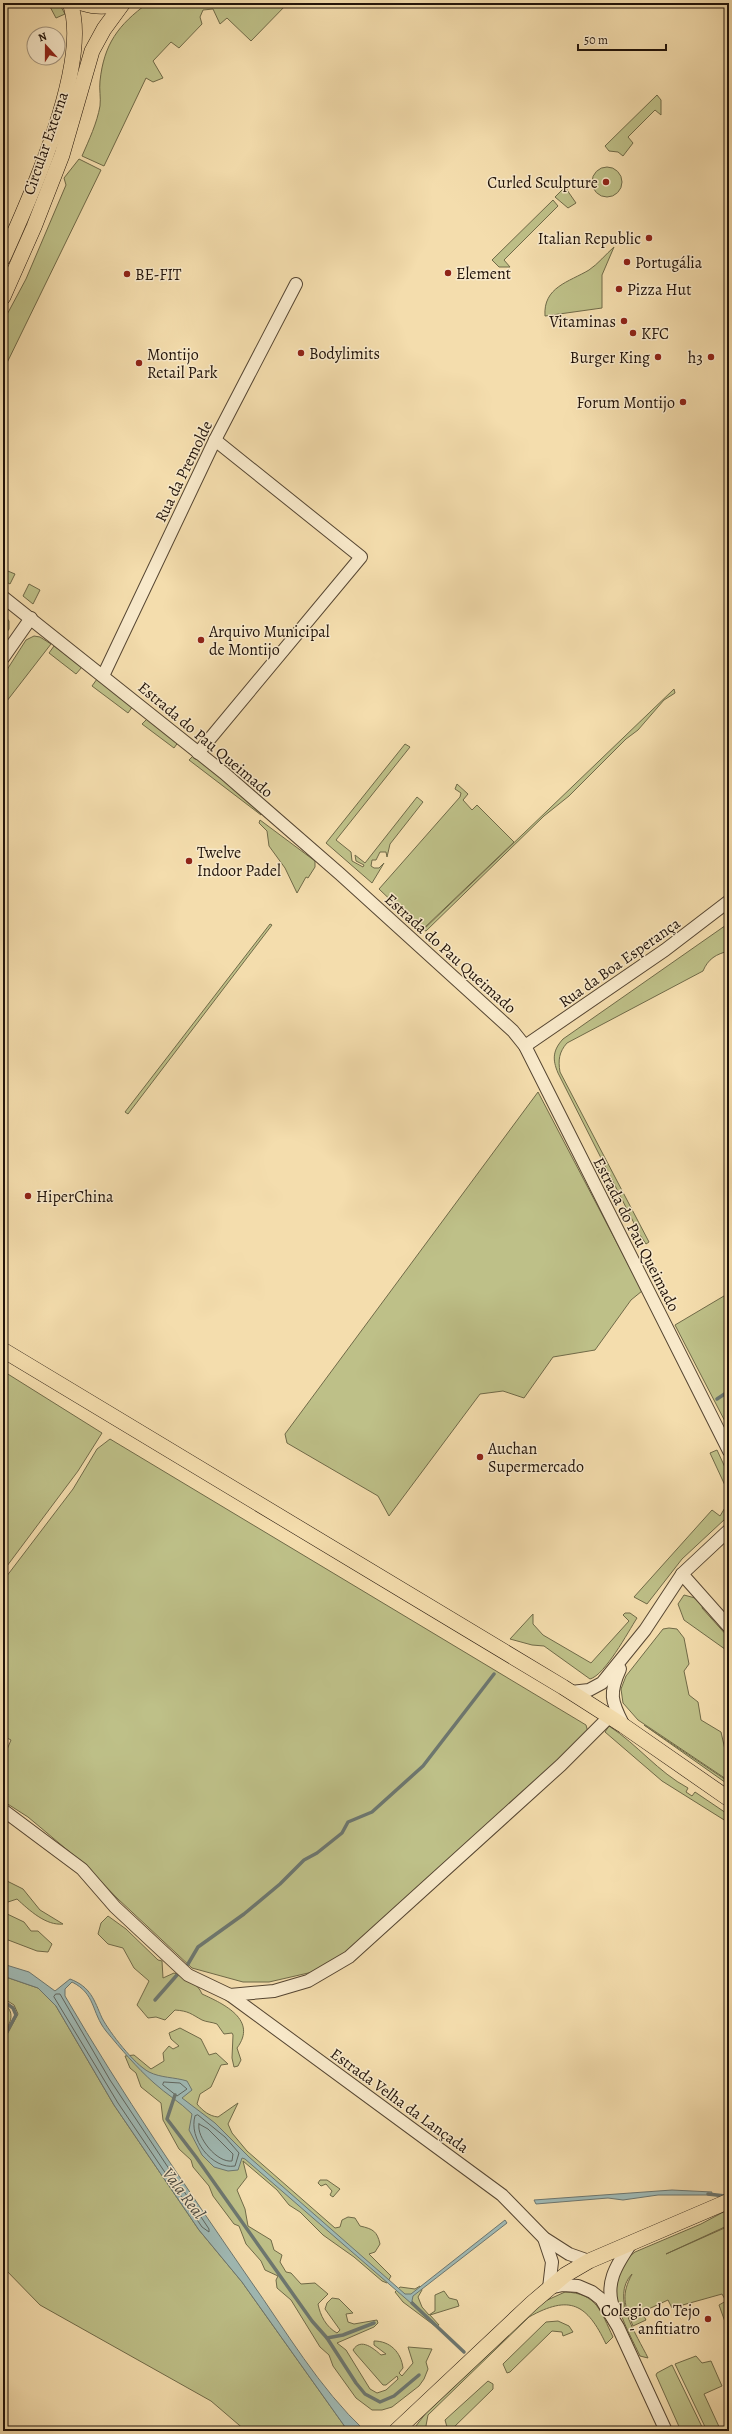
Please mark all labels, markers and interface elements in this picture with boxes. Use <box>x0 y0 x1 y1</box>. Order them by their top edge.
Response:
north arrow <box>26 26 66 66</box>
scale bar <box>578 26 666 52</box>
text: N <box>36 29 49 46</box>
text: 50 m <box>584 32 608 48</box>
street label: Circular Externa <box>18 88 74 198</box>
place label: Curled Sculpture <box>487 172 598 194</box>
marker: Curled Sculpture <box>601 177 611 187</box>
place label: Italian Republic <box>538 228 641 250</box>
marker: Italian Republic <box>644 233 654 243</box>
place label: Portugália <box>635 252 703 274</box>
marker: Portugália <box>622 257 632 267</box>
place label: Element <box>456 263 511 285</box>
place label: BE-FIT <box>135 264 182 286</box>
marker: Element <box>443 268 453 278</box>
marker: BE-FIT <box>122 269 132 279</box>
place label: Pizza Hut <box>627 279 692 301</box>
marker: Pizza Hut <box>614 284 624 294</box>
place label: Vitaminas <box>548 311 616 333</box>
marker: Vitaminas <box>619 316 629 326</box>
place label: KFC <box>641 323 669 345</box>
marker: KFC <box>628 328 638 338</box>
place label: Bodylimits <box>309 343 380 365</box>
place label: Montijo Retail Park <box>147 344 218 384</box>
place label: Burger King <box>570 347 650 369</box>
place label: h3 <box>688 347 703 369</box>
marker: Bodylimits <box>296 348 306 358</box>
marker: Burger King <box>653 352 663 362</box>
marker: h3 <box>706 352 716 362</box>
marker: Montijo Retail Park <box>134 358 144 368</box>
place label: Forum Montijo <box>577 392 675 414</box>
marker: Forum Montijo <box>678 397 688 407</box>
street label: Rua da Premolde <box>150 417 218 526</box>
place label: Arquivo Municipal de Montijo <box>208 621 330 661</box>
marker: Arquivo Municipal de Montijo <box>196 635 206 645</box>
street label: Estrada do Pau Queimado <box>133 677 278 803</box>
place label: Twelve Indoor Padel <box>197 842 281 882</box>
marker: Twelve Indoor Padel <box>184 856 194 866</box>
street label: Estrada do Pau Queimado <box>380 889 521 1019</box>
street label: Rua da Boa Esperança <box>554 912 685 1013</box>
street label: Estrada do Pau Queimado <box>588 1154 685 1315</box>
place label: HiperChina <box>36 1186 114 1208</box>
marker: HiperChina <box>23 1191 33 1201</box>
place label: Auchan Supermercado <box>487 1438 584 1478</box>
marker: Auchan Supermercado <box>475 1452 485 1462</box>
street label: Estrada Velha da Lançada <box>326 2043 474 2159</box>
water label: Vala Real <box>157 2163 211 2224</box>
place label: Colegio do Tejo - anfitiatro <box>601 2300 700 2340</box>
marker: Colegio do Tejo - anfitiatro <box>703 2314 713 2324</box>

